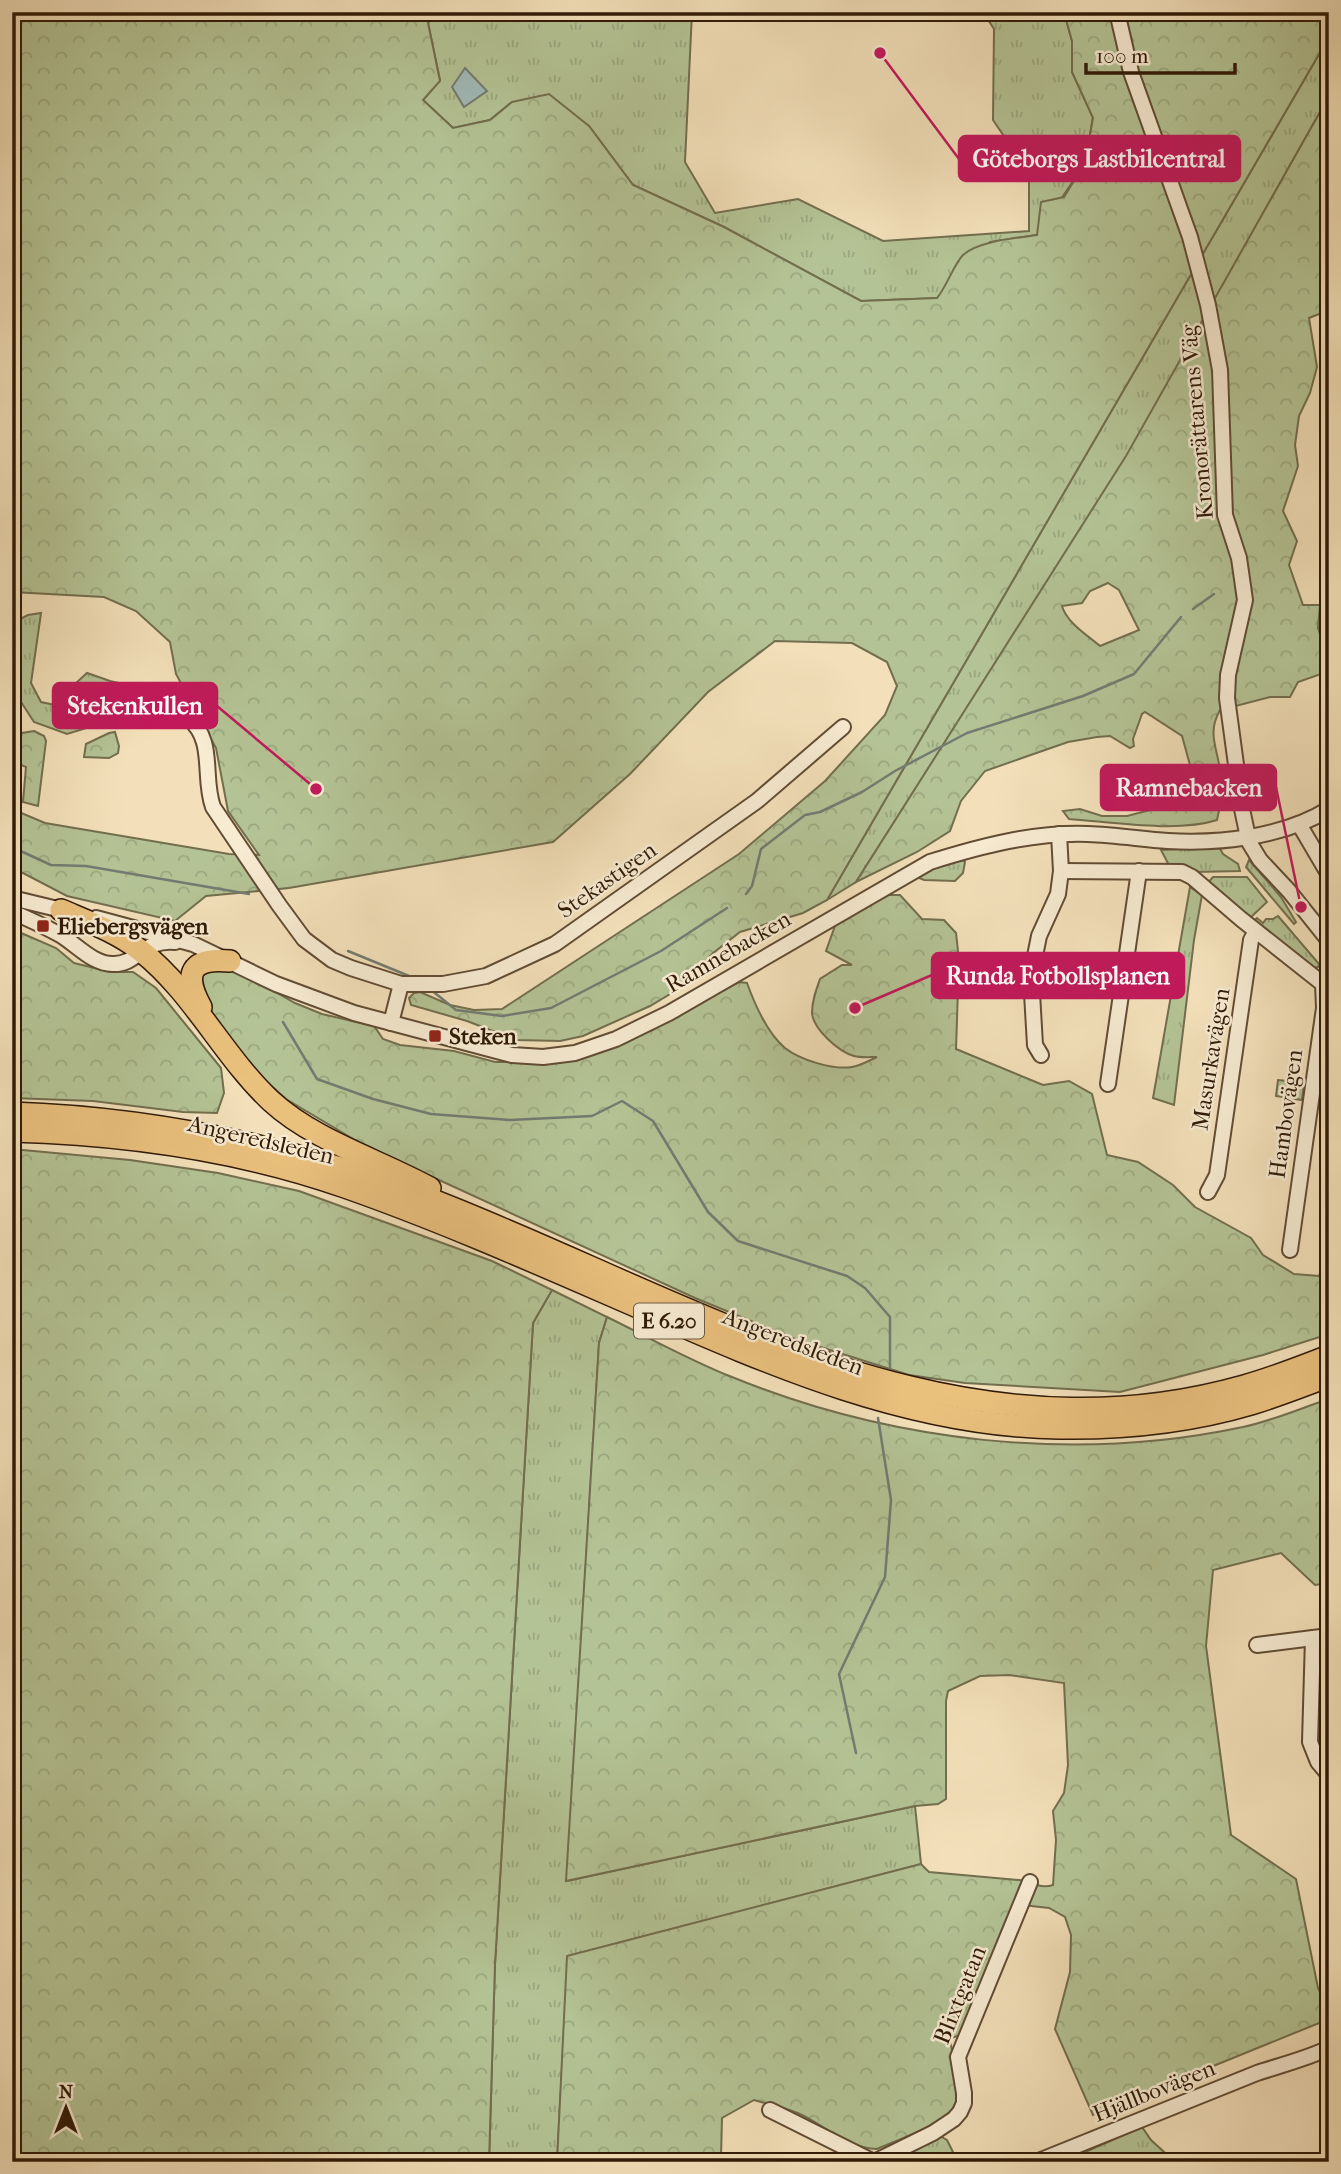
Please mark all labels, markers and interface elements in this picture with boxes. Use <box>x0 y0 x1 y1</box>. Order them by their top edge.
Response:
scale bar <box>1086 32 1234 76</box>
text: 100 m <box>1096 44 1149 68</box>
callout: Göteborgs Lastbilcentral <box>959 136 1240 181</box>
text: Göteborgs Lastbilcentral <box>973 145 1226 173</box>
street label: Kronorättarens Väg <box>1175 323 1219 521</box>
callout: Stekenkullen <box>53 683 217 728</box>
text: Stekenkullen <box>67 692 204 720</box>
callout: Ramnebacken <box>1101 765 1276 810</box>
text: Ramnebacken <box>1116 774 1263 802</box>
street label: Stekastigen <box>552 836 662 924</box>
street label: Ramnebacken <box>660 905 796 999</box>
place label: Eliebergsvägen <box>57 913 209 940</box>
marker: Eliebergsvägen <box>35 918 51 934</box>
callout: Runda Fotbollsplanen <box>932 953 1184 998</box>
text: Runda Fotbollsplanen <box>946 962 1171 990</box>
street label: Masurkavägen <box>1186 985 1236 1132</box>
place label: Steken <box>449 1023 517 1050</box>
marker: Steken <box>427 1028 443 1044</box>
street label: Hambovägen <box>1264 1047 1309 1180</box>
street label: Angeredsleden <box>185 1110 337 1170</box>
street label: Angeredsleden <box>718 1302 868 1381</box>
road number: E 6.20 <box>634 1304 704 1338</box>
street label: Blixtgatan <box>928 1941 992 2048</box>
street label: Hjällbovägen <box>1089 2054 1220 2128</box>
north arrow <box>32 2072 102 2142</box>
text: N <box>59 2081 74 2103</box>

